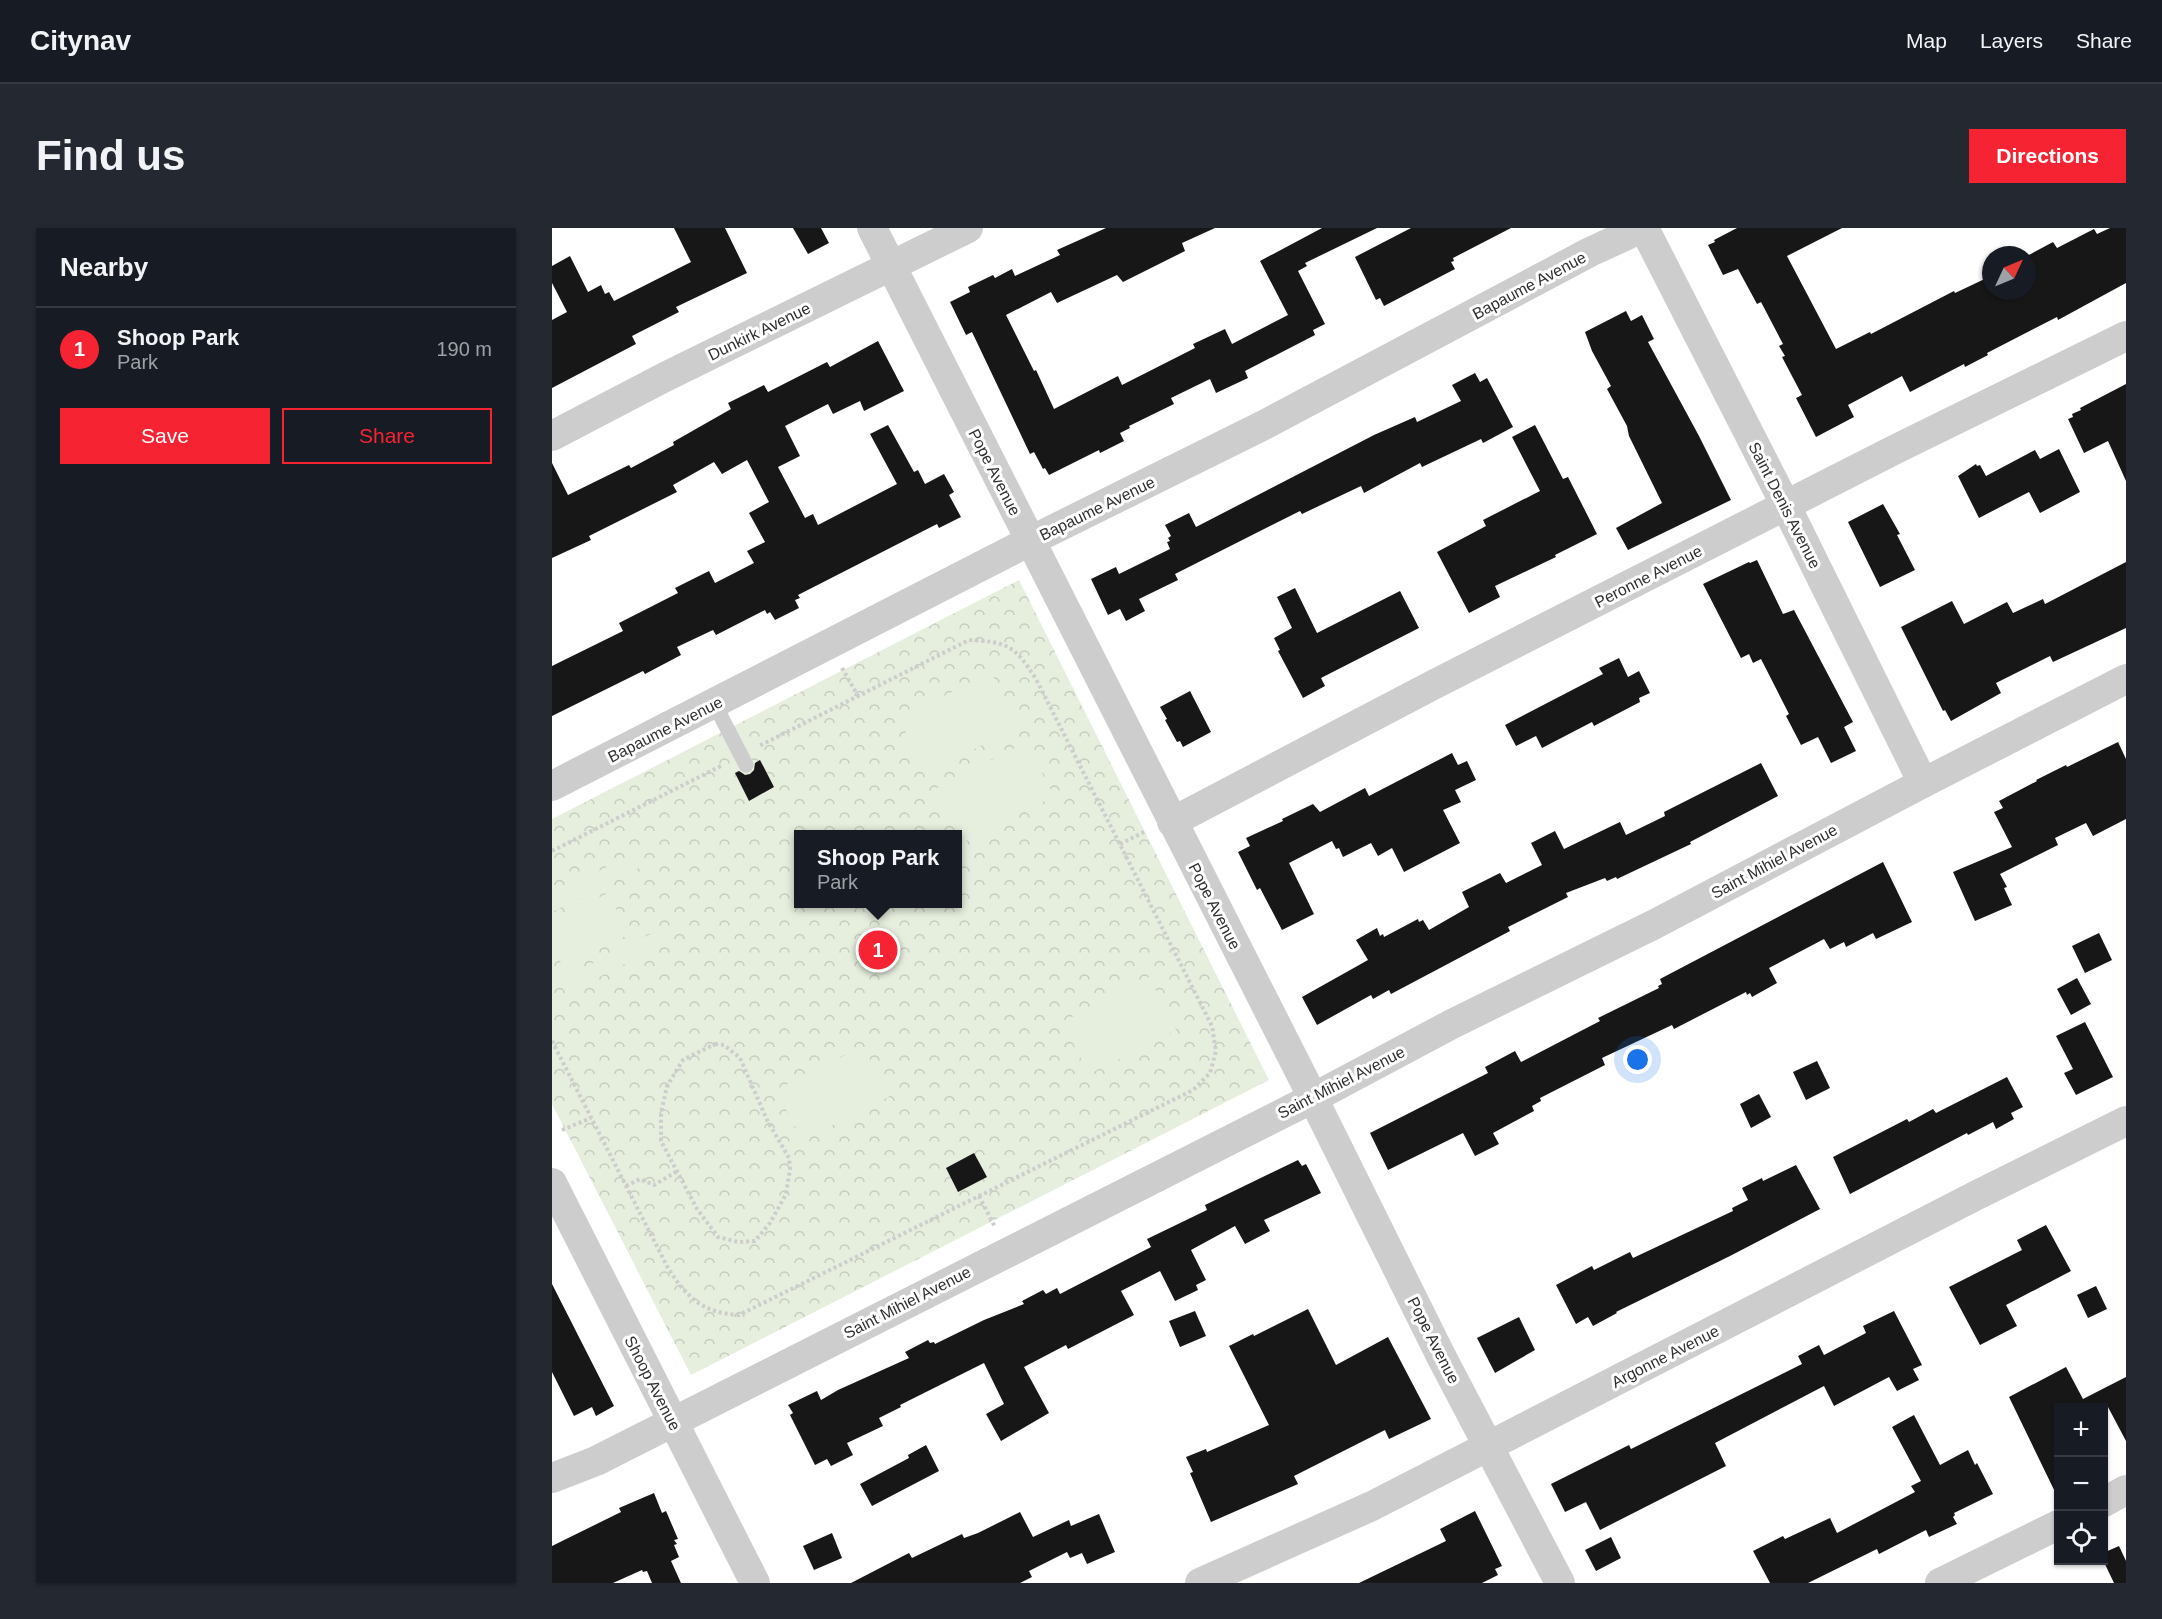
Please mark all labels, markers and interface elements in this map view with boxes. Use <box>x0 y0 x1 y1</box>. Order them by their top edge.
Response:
text: Citynav <box>30 25 131 56</box>
text: Map <box>1906 29 1947 52</box>
text: Layers <box>1980 29 2043 52</box>
text: Share <box>2076 29 2132 52</box>
button: Directions <box>1969 129 2126 183</box>
text: Find us <box>36 132 185 179</box>
north arrow <box>1982 246 2036 300</box>
street label: Bapaume Avenue <box>1470 248 1589 323</box>
text: Nearby <box>60 252 148 282</box>
street label: Dunkirk Avenue <box>705 299 813 364</box>
text: Shoop Park <box>117 325 239 350</box>
text: 1 <box>74 338 85 360</box>
text: 190 m <box>436 338 492 360</box>
text: Park <box>117 351 158 373</box>
button: Save <box>60 408 270 464</box>
button: Share <box>282 408 492 464</box>
street label: Pope Avenue <box>965 426 1024 518</box>
street label: Saint Denis Avenue <box>1745 439 1824 571</box>
street label: Bapaume Avenue <box>1037 473 1158 544</box>
street label: Peronne Avenue <box>1592 542 1705 611</box>
street label: Bapaume Avenue <box>605 693 725 766</box>
street label: Saint Mihiel Avenue <box>1708 821 1840 902</box>
popup <box>794 830 962 908</box>
text: Shoop Park <box>817 845 939 870</box>
street label: Pope Avenue <box>1185 860 1244 952</box>
text: Park <box>817 871 858 893</box>
pin: 1 <box>858 928 898 972</box>
street label: Saint Mihiel Avenue <box>1275 1043 1408 1122</box>
your location <box>1623 1045 1652 1074</box>
street label: Saint Mihiel Avenue <box>841 1263 974 1342</box>
street label: Pope Avenue <box>1404 1294 1463 1386</box>
street label: Argonne Avenue <box>1609 1322 1722 1391</box>
street label: Shoop Avenue <box>621 1333 684 1433</box>
map controls <box>2054 1403 2108 1565</box>
button: + <box>2054 1403 2108 1457</box>
button: − <box>2054 1457 2108 1511</box>
button: locate <box>2054 1511 2108 1565</box>

